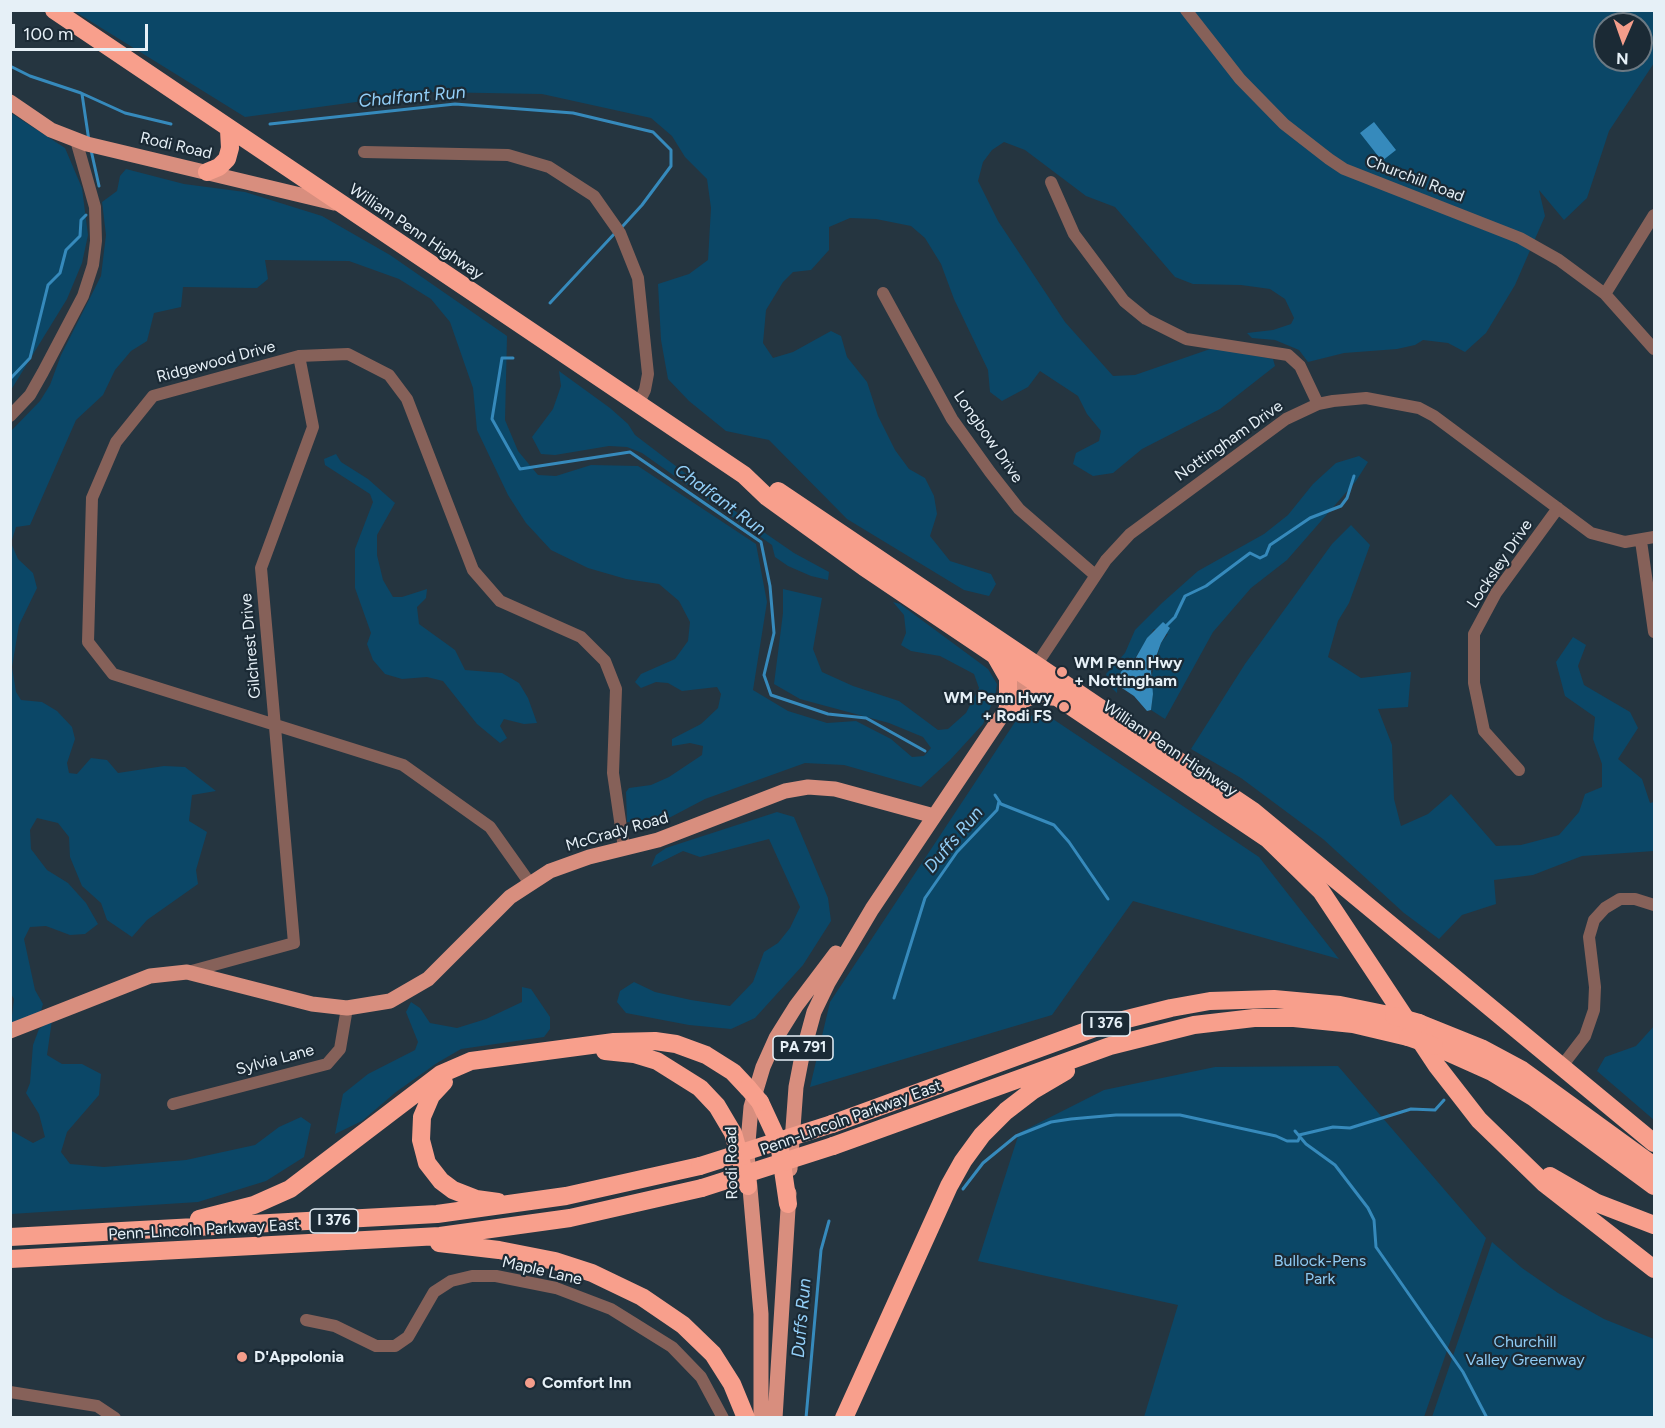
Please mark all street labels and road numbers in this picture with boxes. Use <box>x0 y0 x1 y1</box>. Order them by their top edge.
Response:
street label: Rodi Road <box>138 128 214 164</box>
street label: Churchill Road <box>1363 151 1467 207</box>
street label: William Penn Highway <box>345 180 487 284</box>
street label: Ridgewood Drive <box>154 337 278 387</box>
street label: Longbow Drive <box>949 387 1027 487</box>
street label: Nottingham Drive <box>1171 397 1287 485</box>
street label: Locksley Drive <box>1463 516 1537 612</box>
street label: Gilchrest Drive <box>237 593 265 699</box>
street label: William Penn Highway <box>1099 697 1241 801</box>
street label: McCrady Road <box>563 808 671 856</box>
road number: I 376 <box>1082 1012 1130 1036</box>
road number: PA 791 <box>773 1036 833 1060</box>
street label: Sylvia Lane <box>234 1040 316 1080</box>
street label: Penn-Lincoln Parkway East <box>758 1076 944 1160</box>
street label: Rodi Road <box>722 1126 742 1200</box>
road number: I 376 <box>310 1209 358 1233</box>
street label: Penn-Lincoln Parkway East <box>108 1215 300 1245</box>
street label: Maple Lane <box>500 1252 584 1290</box>

